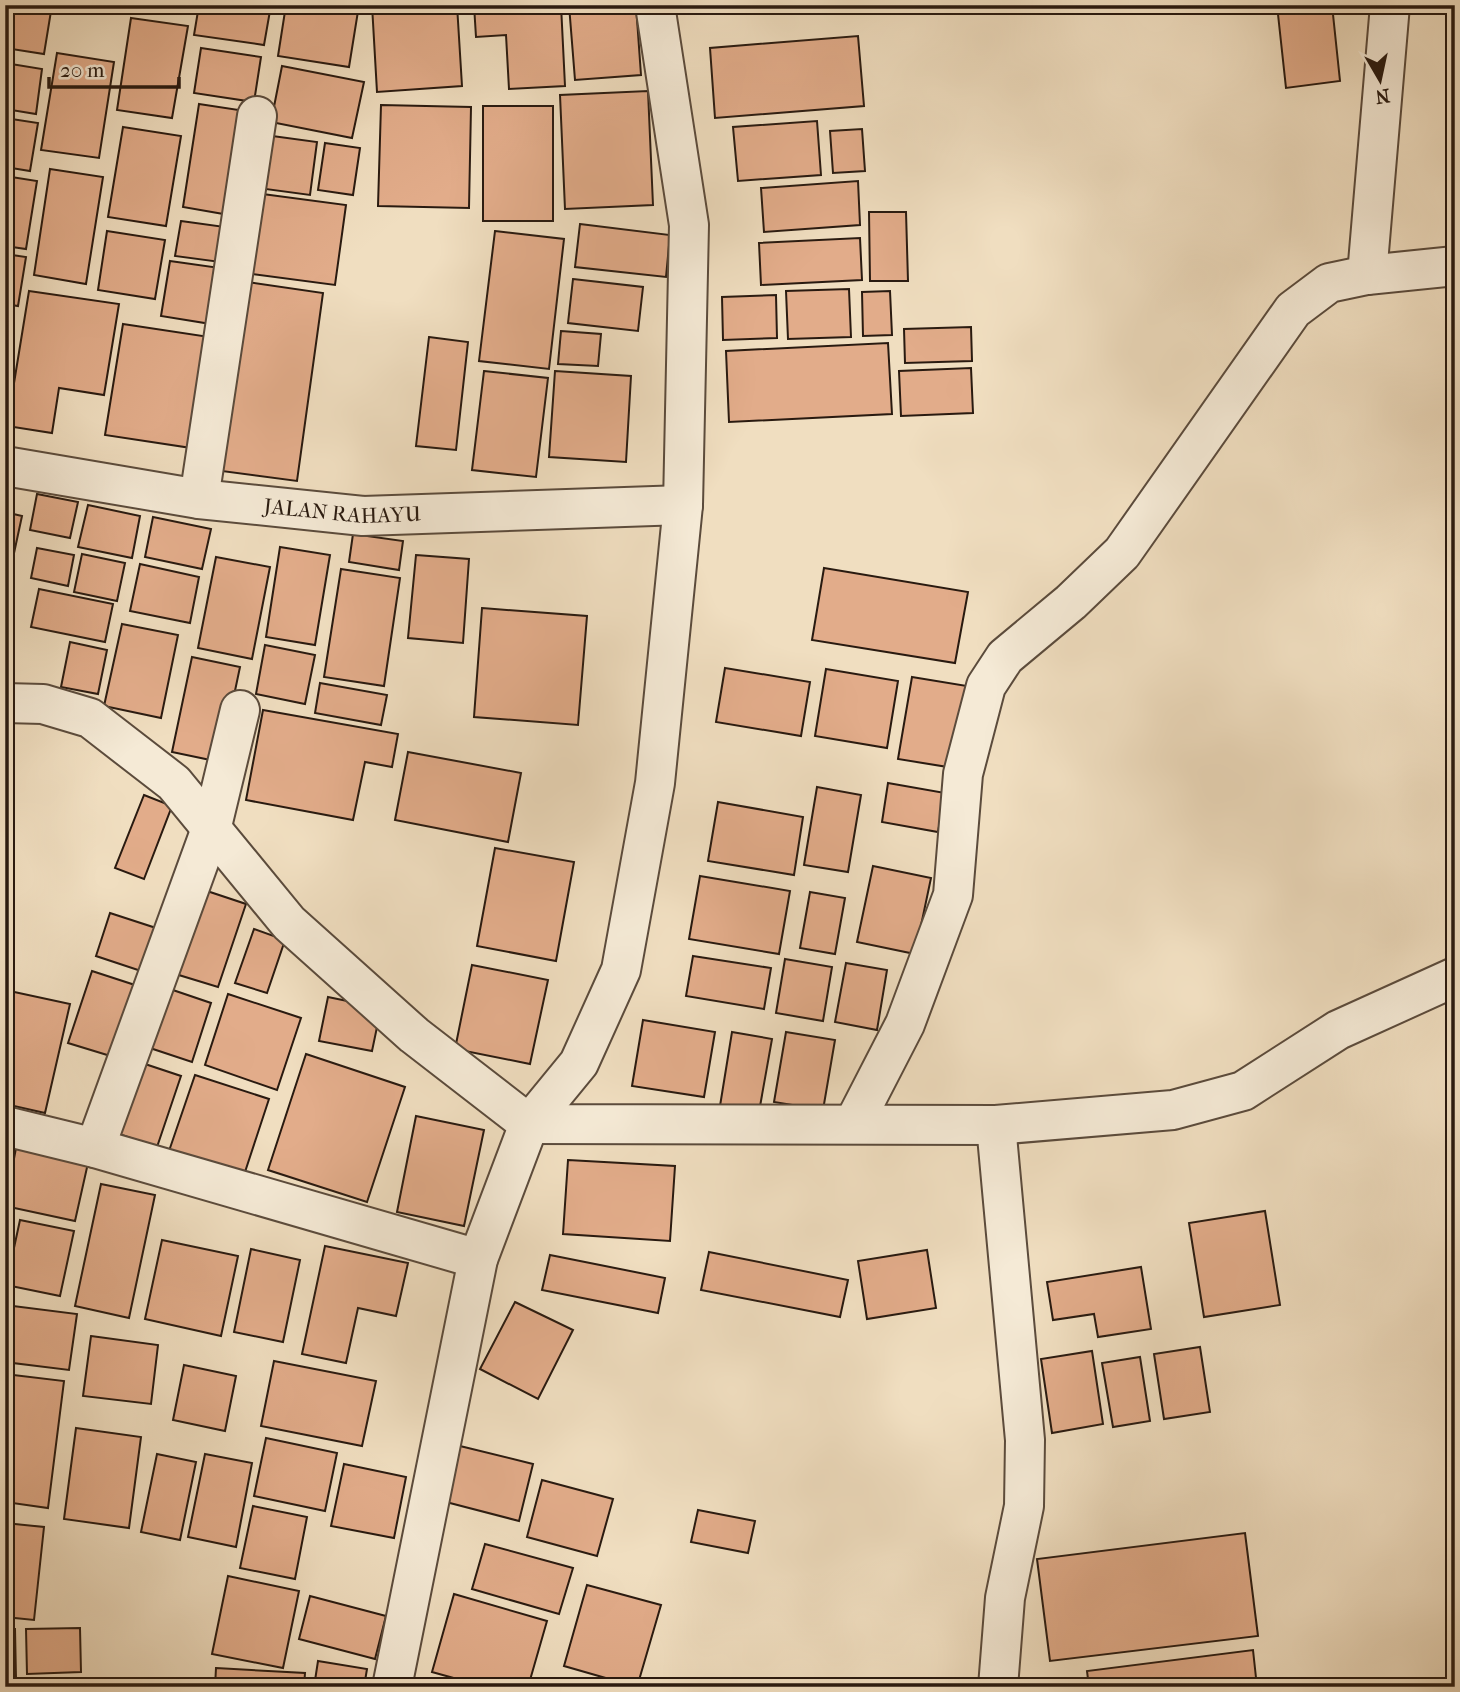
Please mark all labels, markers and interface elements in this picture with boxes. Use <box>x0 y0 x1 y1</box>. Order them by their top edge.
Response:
scale bar <box>49 46 178 90</box>
north arrow <box>1344 46 1414 116</box>
text: 20 m <box>60 58 105 82</box>
text: N <box>1373 84 1391 108</box>
street label: JALAN RAHAYU <box>261 494 422 528</box>

